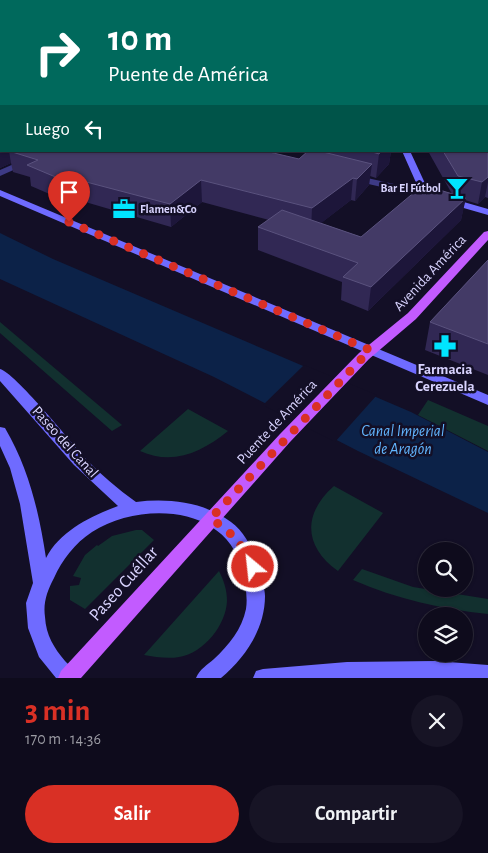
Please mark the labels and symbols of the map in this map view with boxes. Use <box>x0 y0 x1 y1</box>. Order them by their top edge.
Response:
pin <box>48 171 90 222</box>
bar icon: Bar El Fútbol <box>444 175 470 201</box>
place label: Bar El Fútbol <box>380 182 441 194</box>
office icon: Flamen&Co <box>111 196 137 222</box>
place label: Flamen&Co <box>140 203 197 215</box>
street label: Avenida América <box>391 232 469 314</box>
pharmacy icon: Farmacia Cerezuela <box>432 333 458 359</box>
place label: Farmacia Cerezuela <box>415 362 475 394</box>
street label: Puente de América <box>234 377 320 467</box>
street label: Paseo del Canal <box>29 403 101 481</box>
water label: Canal Imperial de Aragón <box>361 423 445 457</box>
position arrow <box>226 540 278 592</box>
street label: Paseo Cuéllar <box>86 543 162 625</box>

